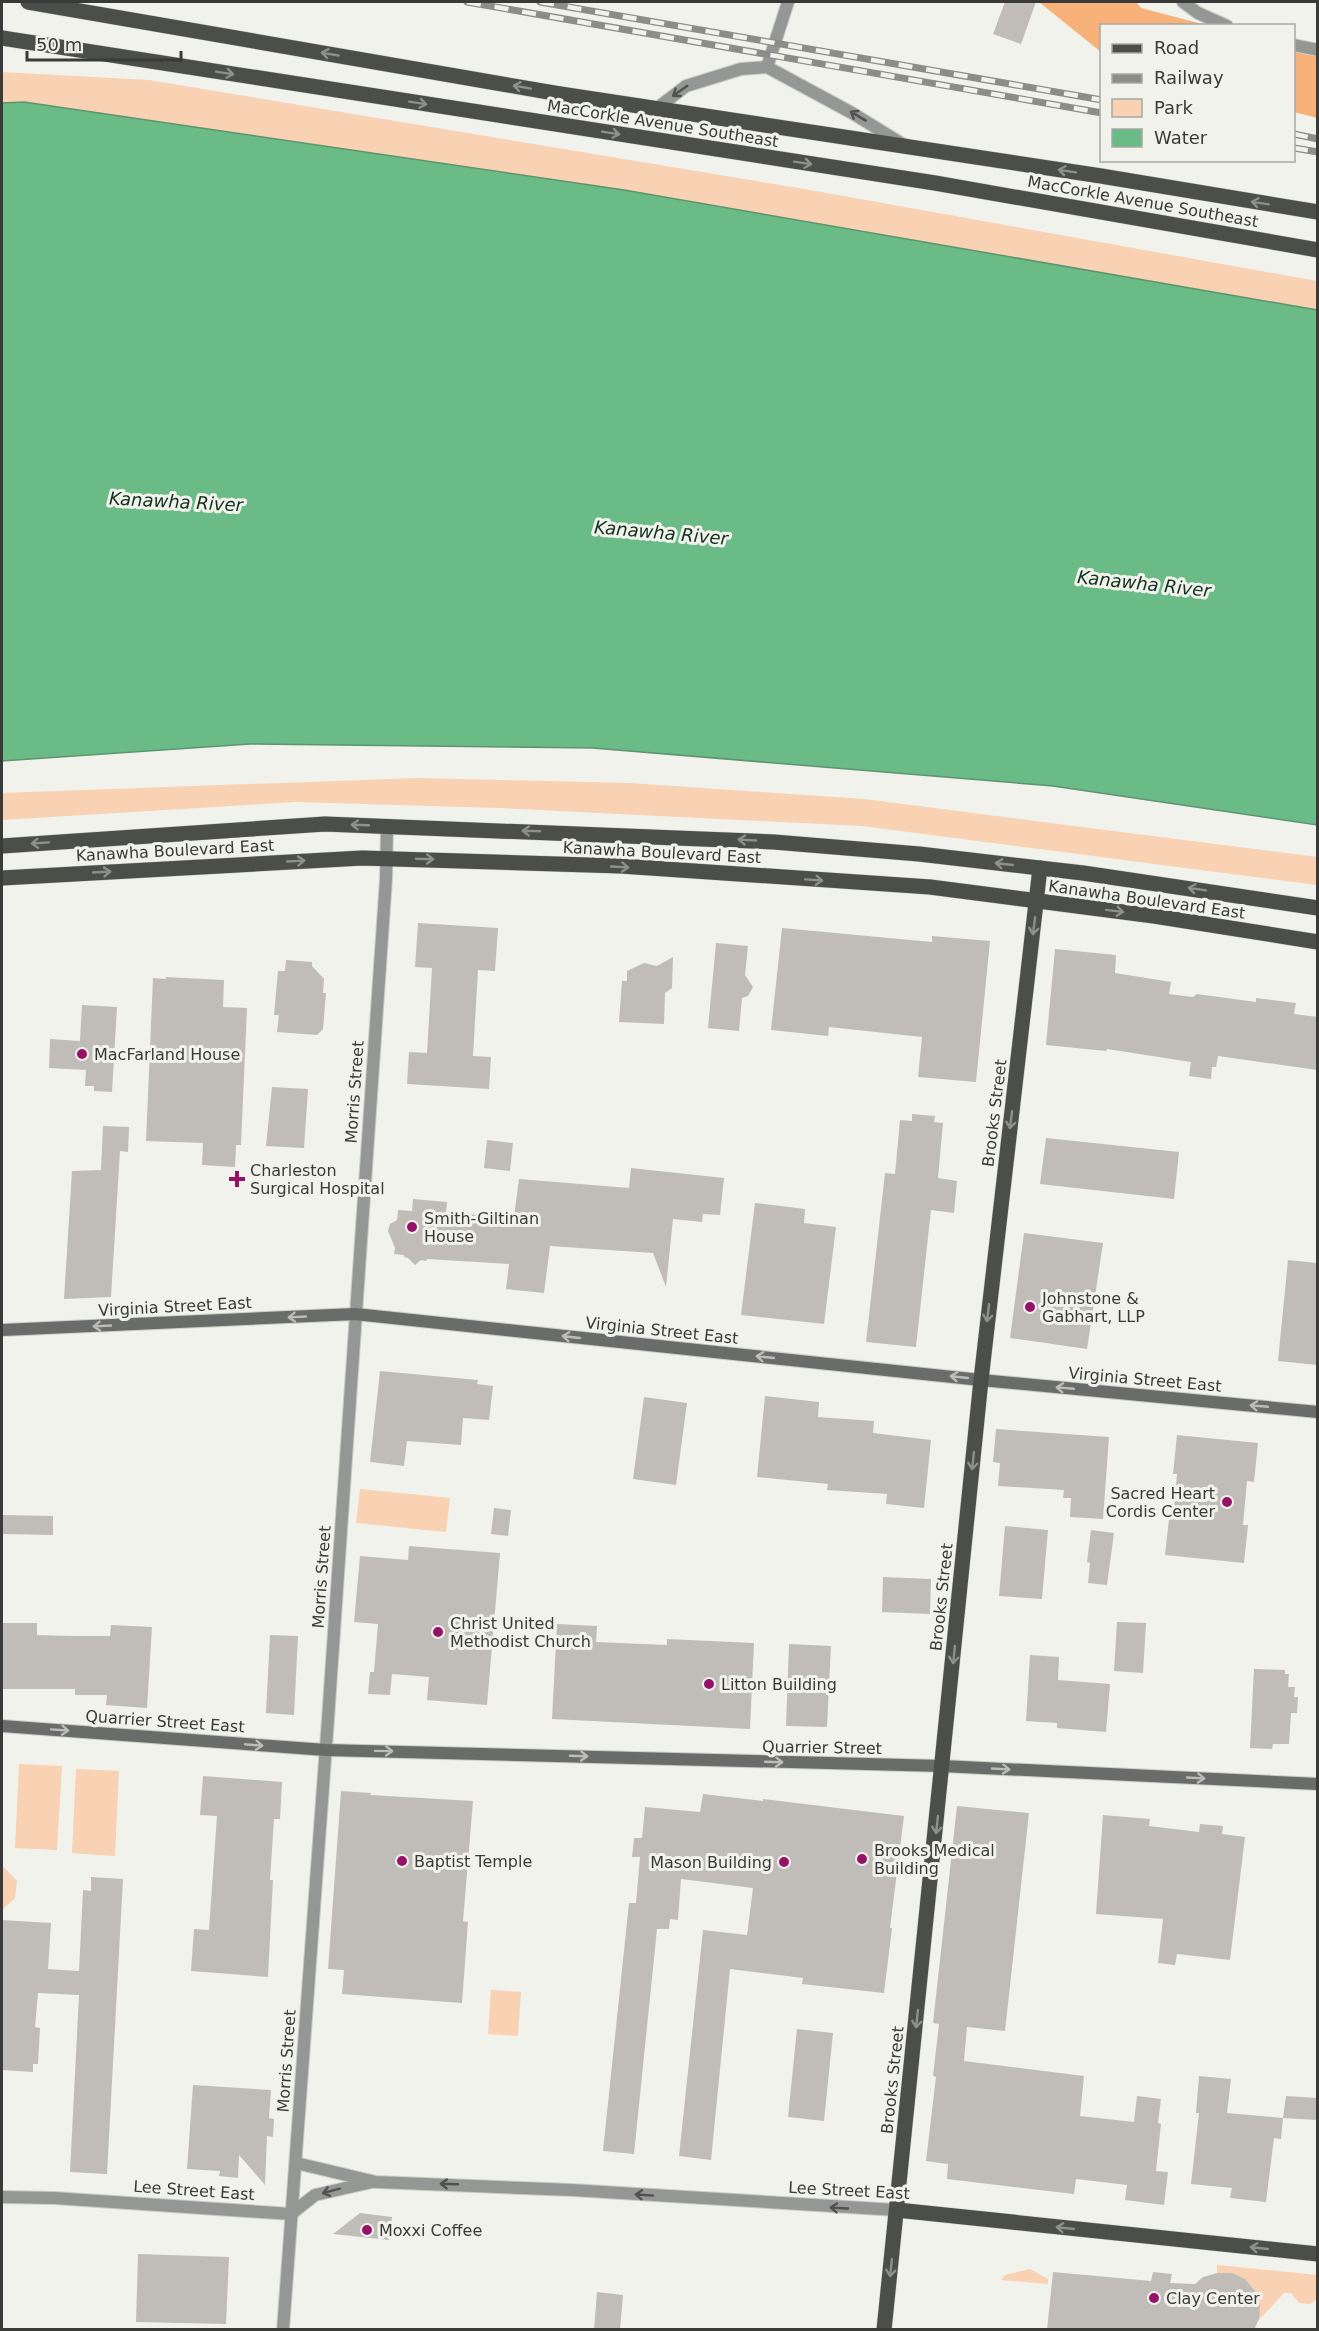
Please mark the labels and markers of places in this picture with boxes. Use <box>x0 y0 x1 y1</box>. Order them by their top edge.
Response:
place label: MacFarland House <box>94 1045 240 1064</box>
marker: MacFarland House <box>75 1047 89 1061</box>
place label: Charleston Surgical Hospital <box>250 1161 385 1198</box>
marker: Charleston Surgical Hospital <box>228 1170 246 1188</box>
place label: Smith-Giltinan House <box>424 1209 539 1246</box>
marker: Smith-Giltinan House <box>405 1220 419 1234</box>
place label: Johnstone & Gabhart, LLP <box>1041 1289 1145 1326</box>
marker: Johnstone & Gabhart, LLP <box>1023 1300 1037 1314</box>
place label: Sacred Heart Cordis Center <box>1106 1484 1215 1521</box>
marker: Sacred Heart Cordis Center <box>1220 1495 1234 1509</box>
place label: Christ United Methodist Church <box>450 1614 591 1651</box>
marker: Christ United Methodist Church <box>431 1625 445 1639</box>
place label: Litton Building <box>721 1675 837 1694</box>
marker: Litton Building <box>702 1677 716 1691</box>
place label: Brooks Medical Building <box>874 1841 995 1878</box>
place label: Baptist Temple <box>414 1852 532 1871</box>
marker: Brooks Medical Building <box>855 1852 869 1866</box>
place label: Mason Building <box>650 1853 772 1872</box>
marker: Baptist Temple <box>395 1854 409 1868</box>
marker: Mason Building <box>777 1855 791 1869</box>
place label: Moxxi Coffee <box>379 2221 482 2240</box>
marker: Moxxi Coffee <box>360 2223 374 2237</box>
place label: Clay Center <box>1166 2289 1260 2308</box>
marker: Clay Center <box>1147 2291 1161 2305</box>

